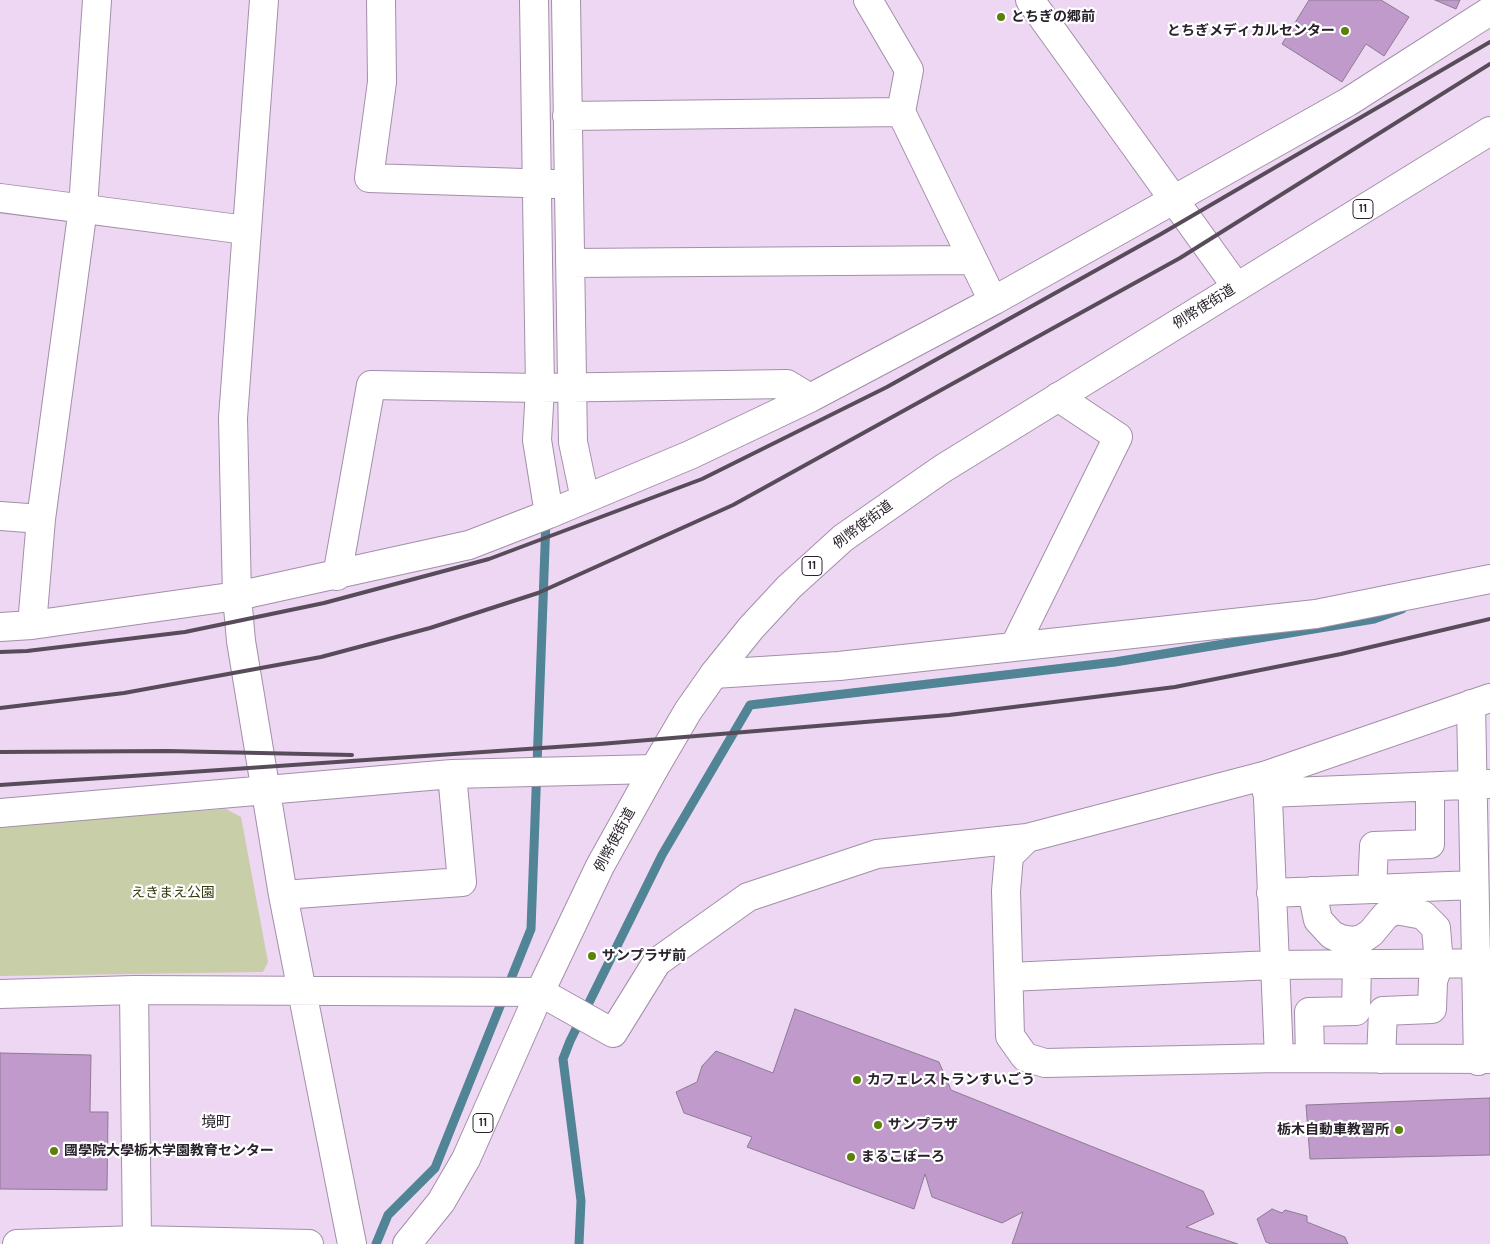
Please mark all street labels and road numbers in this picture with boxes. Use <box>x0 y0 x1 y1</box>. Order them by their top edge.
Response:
road number: 11 <box>1353 200 1373 218</box>
street label: 例幣使街道 <box>1170 281 1238 333</box>
street label: 例幣使街道 <box>830 497 896 553</box>
road number: 11 <box>802 556 822 576</box>
street label: 例幣使街道 <box>591 805 639 875</box>
road number: 11 <box>473 1114 493 1132</box>

